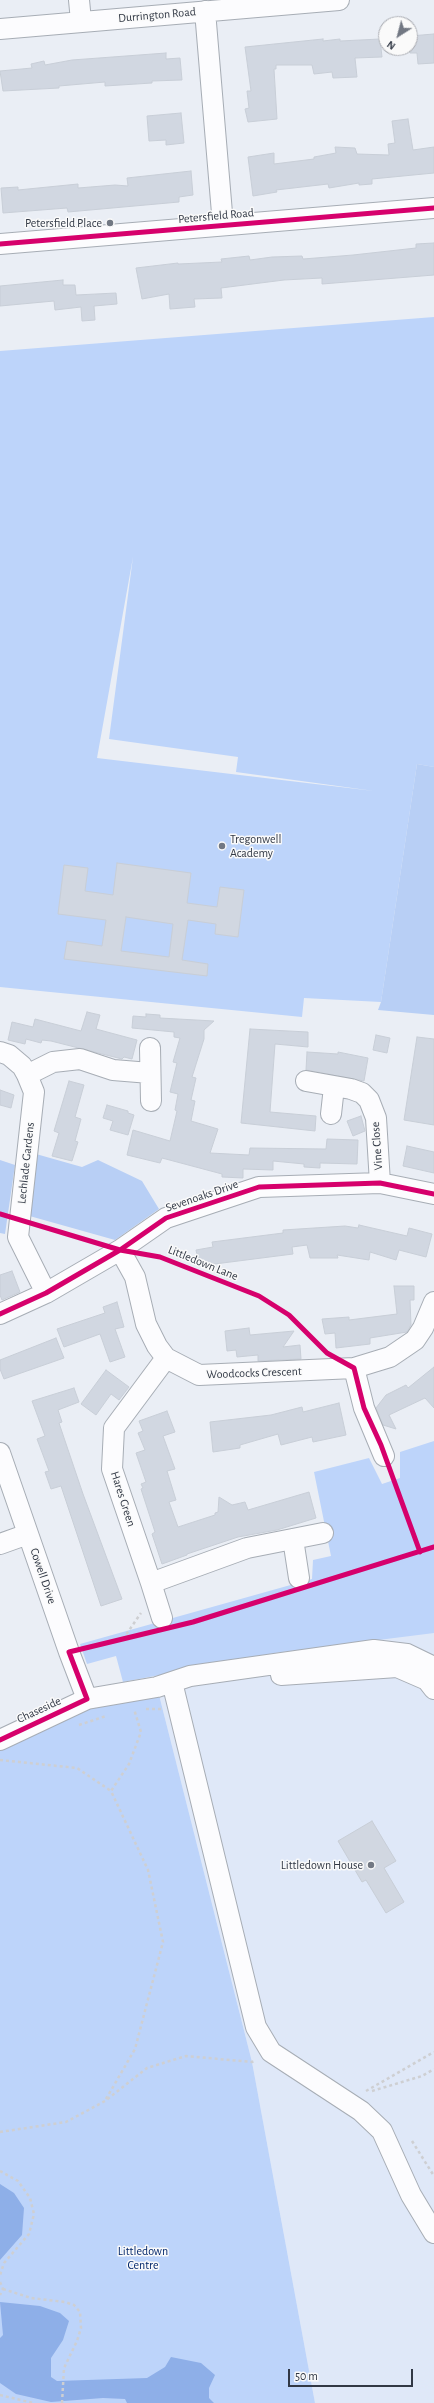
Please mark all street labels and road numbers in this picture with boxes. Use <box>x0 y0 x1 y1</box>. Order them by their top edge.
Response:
street label: Durrington Road <box>118 4 196 26</box>
street label: Petersfield Road <box>178 206 254 226</box>
street label: Lechlade Gardens <box>15 1121 37 1205</box>
street label: Vine Close <box>368 1121 386 1171</box>
street label: Sevenoaks Drive <box>164 1177 240 1215</box>
street label: Littledown Lane <box>166 1242 240 1284</box>
street label: Woodcocks Crescent <box>206 1364 302 1382</box>
street label: Hares Green <box>107 1470 139 1528</box>
street label: Cowell Drive <box>27 1546 59 1606</box>
street label: Chaseside <box>15 1694 63 1726</box>

